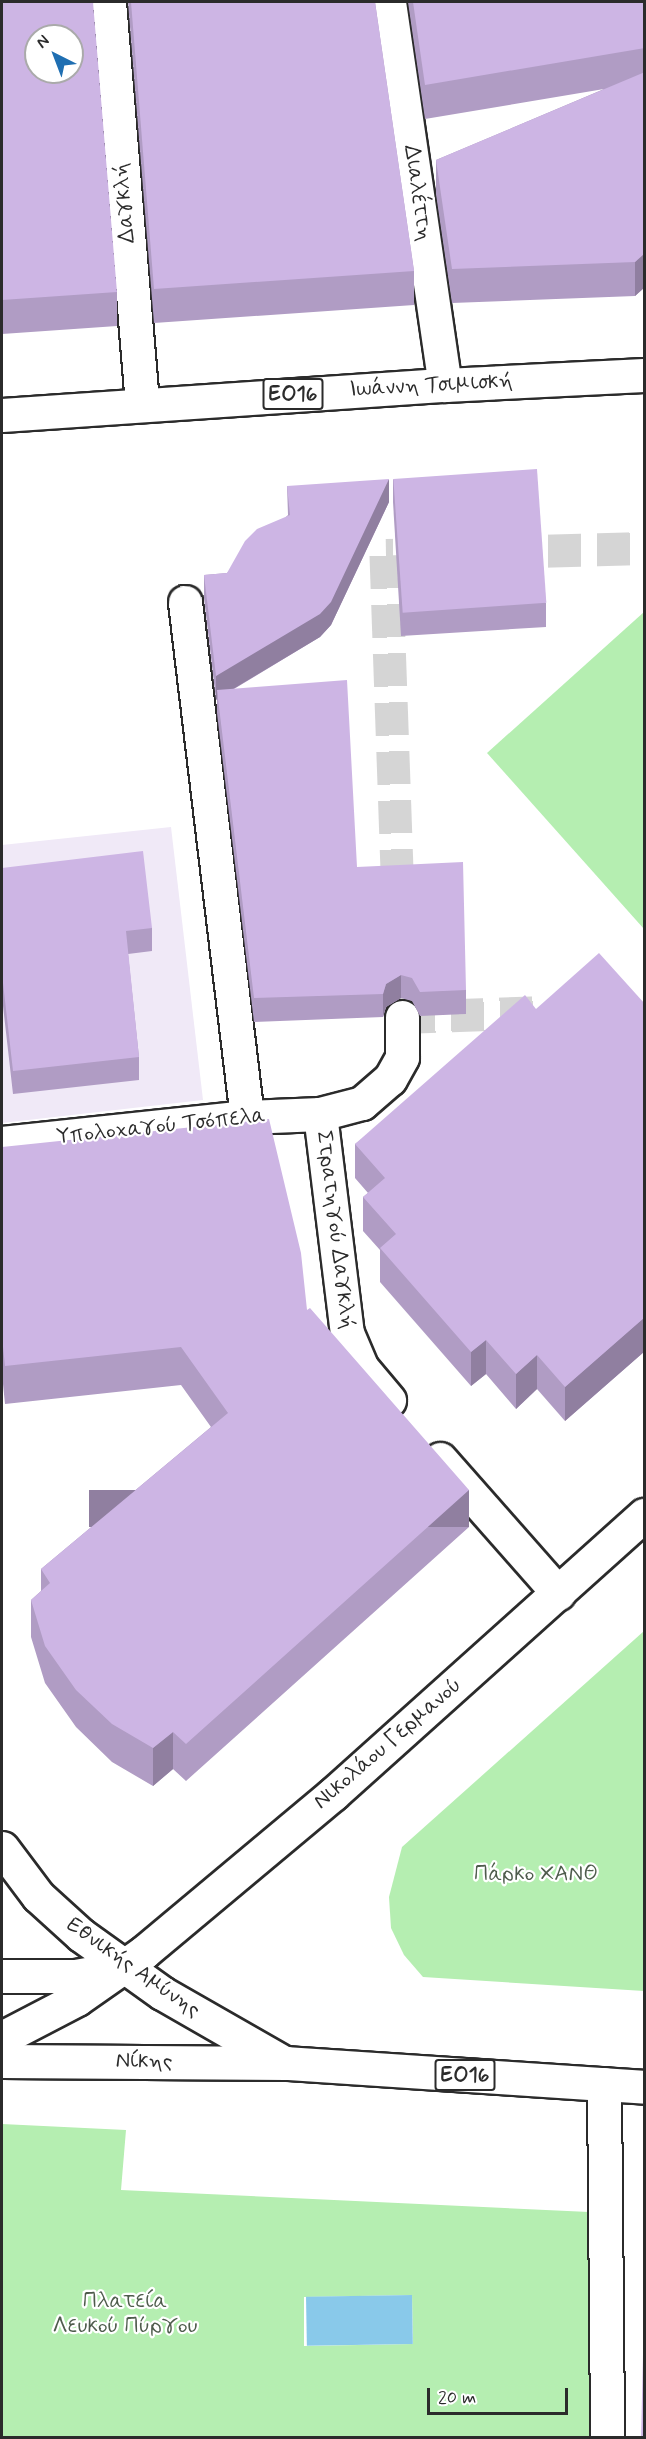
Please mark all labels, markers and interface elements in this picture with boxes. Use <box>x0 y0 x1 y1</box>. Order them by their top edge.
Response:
north arrow <box>24 24 84 84</box>
text: N <box>32 30 54 53</box>
street label: Διαλέττη <box>397 143 437 243</box>
street label: Δαγκλή <box>108 162 142 244</box>
street label: Ιωάννη Τσιμισκή <box>349 369 513 403</box>
road number: ΕΟ16 <box>262 376 324 412</box>
street label: Υπολοχαγού Τσόπελα <box>55 1103 267 1151</box>
street label: Στρατηγού Δαγκλή <box>310 1129 360 1331</box>
street label: Νικολάου Γερμανού <box>309 1673 467 1815</box>
park label: Πάρκο ΧΑΝΘ <box>474 1862 598 1888</box>
street label: Εθνικής Αμύνης <box>61 1912 205 2024</box>
street label: Νίκης <box>115 2048 173 2076</box>
road number: ΕΟ16 <box>434 2057 496 2093</box>
park label: Πλατεία Λευκού Πύργου <box>53 2288 197 2340</box>
scale bar <box>430 2376 571 2414</box>
text: 20 m <box>438 2386 476 2410</box>

